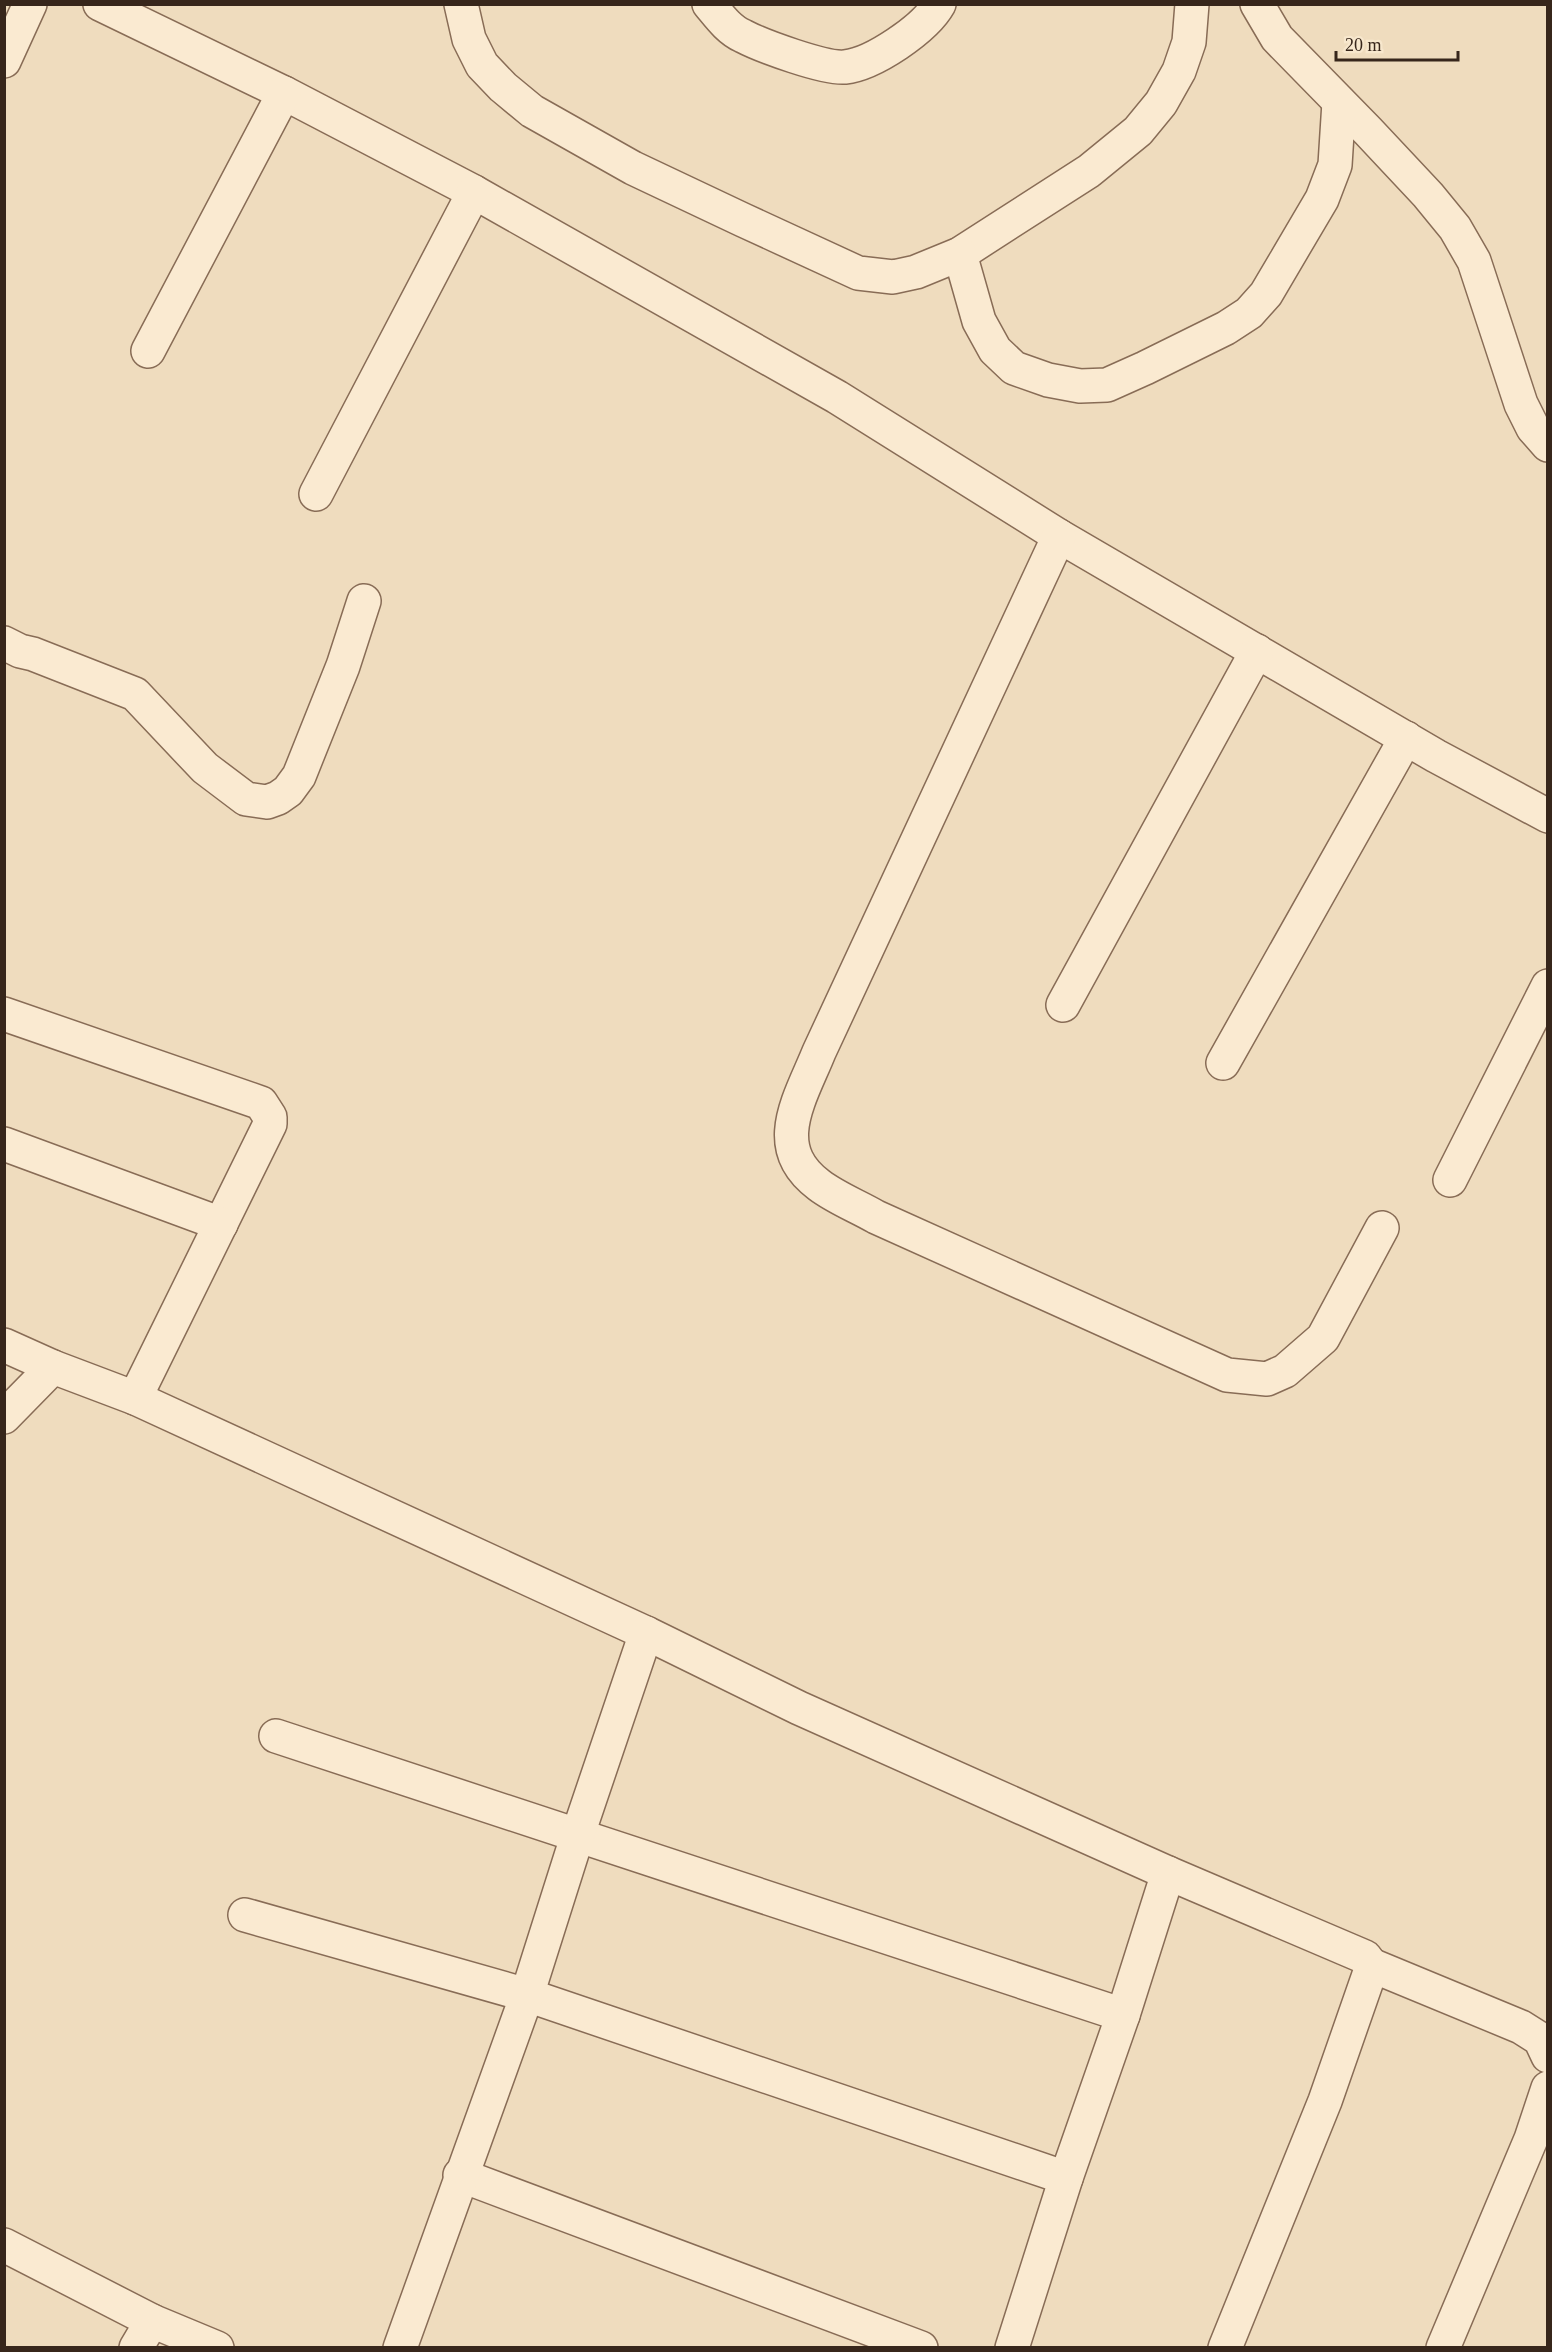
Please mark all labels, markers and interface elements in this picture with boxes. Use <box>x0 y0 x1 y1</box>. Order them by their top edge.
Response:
scale bar <box>1336 24 1458 62</box>
text: 20 m <box>1345 35 1382 55</box>

